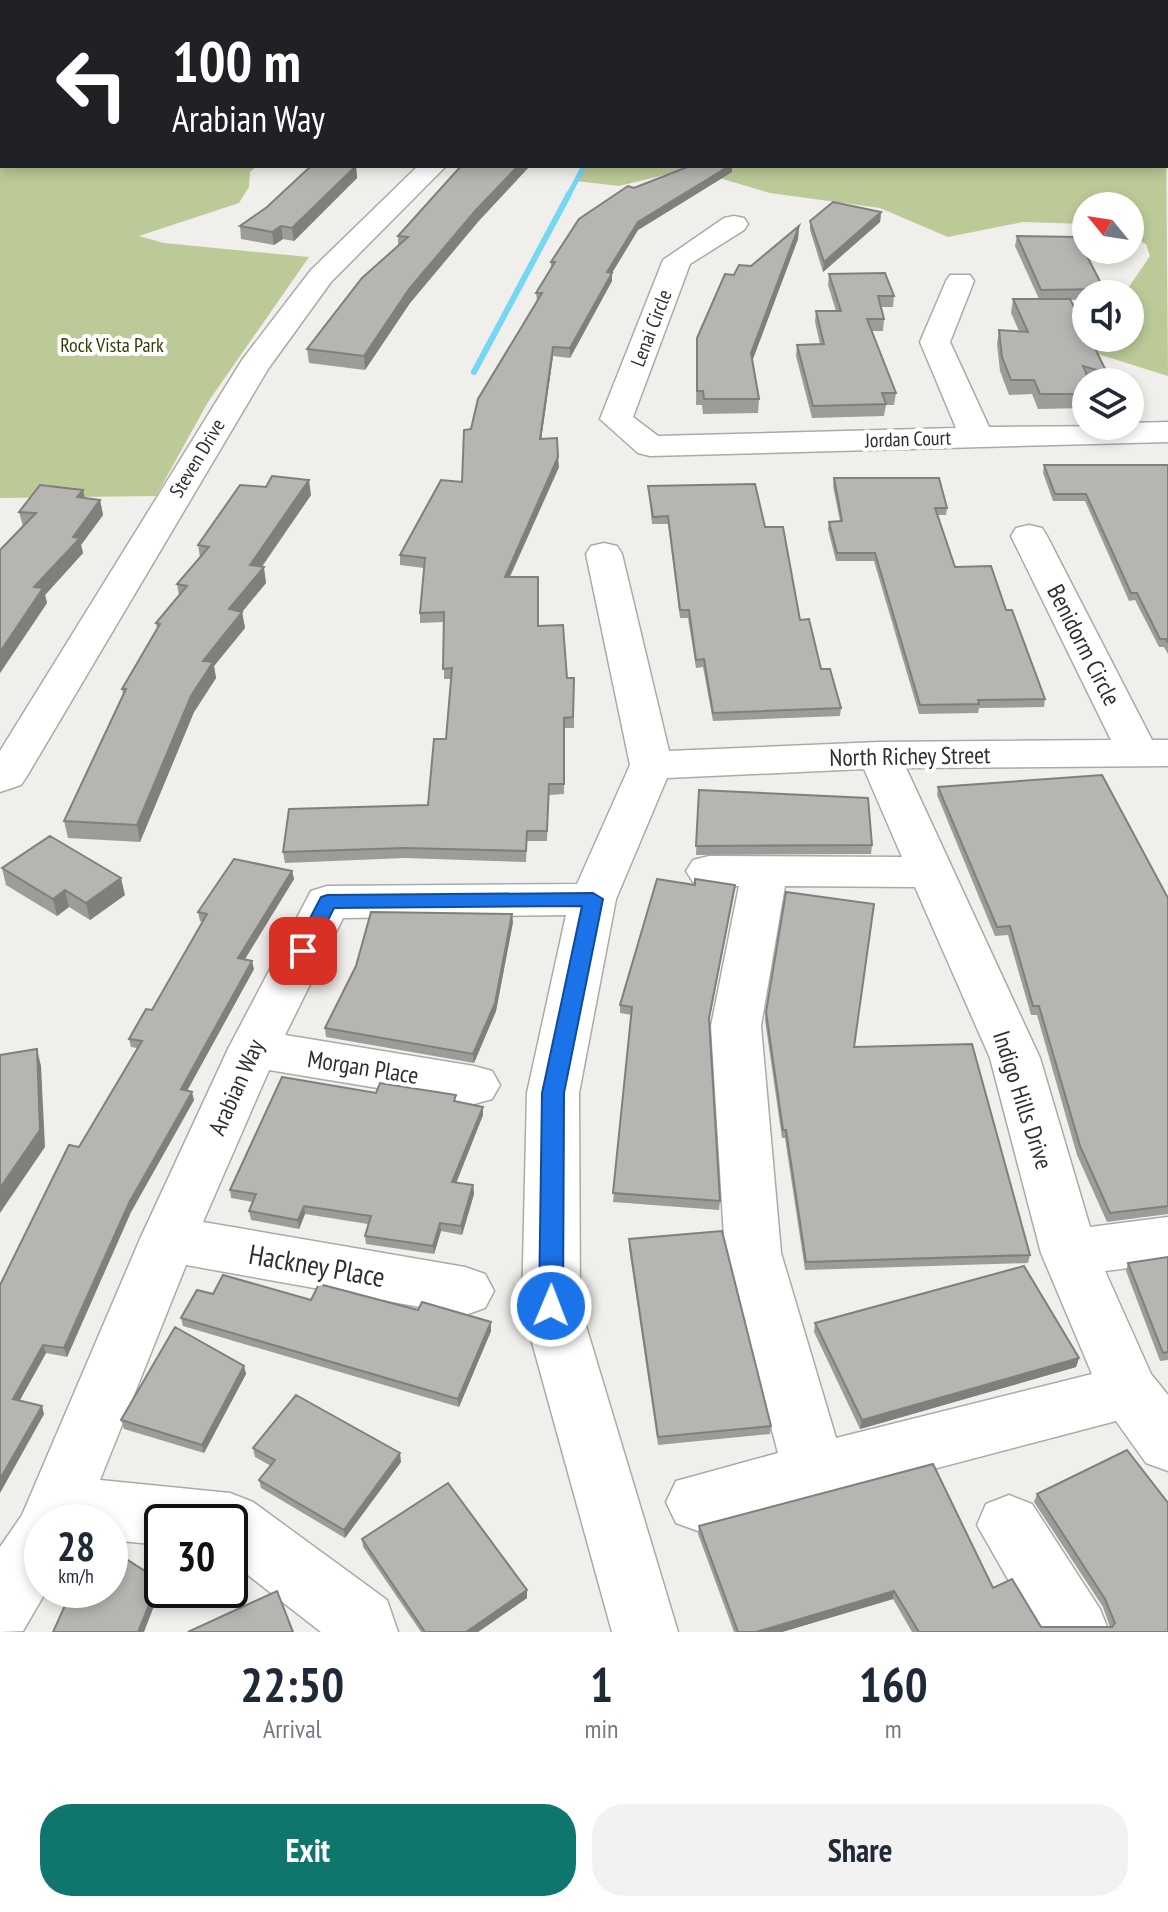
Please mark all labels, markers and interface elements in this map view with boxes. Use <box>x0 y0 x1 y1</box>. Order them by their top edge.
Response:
text: 100 m <box>172 25 301 97</box>
icon: left <box>40 32 144 136</box>
text: Arabian Way <box>172 95 325 142</box>
north arrow <box>1072 192 1144 264</box>
map controls <box>1072 192 1144 440</box>
button: sound <box>1072 280 1144 352</box>
street label: Lenai Circle <box>625 286 677 370</box>
park label: Rock Vista Park <box>60 332 164 358</box>
button: layers <box>1072 368 1144 440</box>
street label: Steven Drive <box>163 414 231 502</box>
street label: Jordan Court <box>864 424 952 454</box>
street label: Benidorm Circle <box>1040 579 1128 711</box>
street label: North Richey Street <box>829 739 991 773</box>
pin <box>269 917 337 985</box>
icon: arrive <box>281 929 325 973</box>
street label: Indigo Hills Drive <box>986 1027 1060 1173</box>
street label: Arabian Way <box>201 1034 271 1140</box>
street label: Morgan Place <box>305 1043 421 1091</box>
street label: Hackney Place <box>246 1235 388 1295</box>
position arrow <box>509 1264 593 1348</box>
speed limit sign: 30 <box>144 1504 248 1608</box>
text: 28 <box>57 1520 95 1572</box>
text: km/h <box>58 1563 94 1589</box>
text: 22:50 <box>240 1653 344 1715</box>
text: 1 <box>590 1653 613 1715</box>
text: 160 <box>859 1653 928 1715</box>
text: Arrival <box>263 1712 322 1745</box>
text: min <box>584 1712 618 1745</box>
text: m <box>885 1712 902 1745</box>
button: Exit <box>40 1804 576 1896</box>
button: Share <box>592 1804 1128 1896</box>

